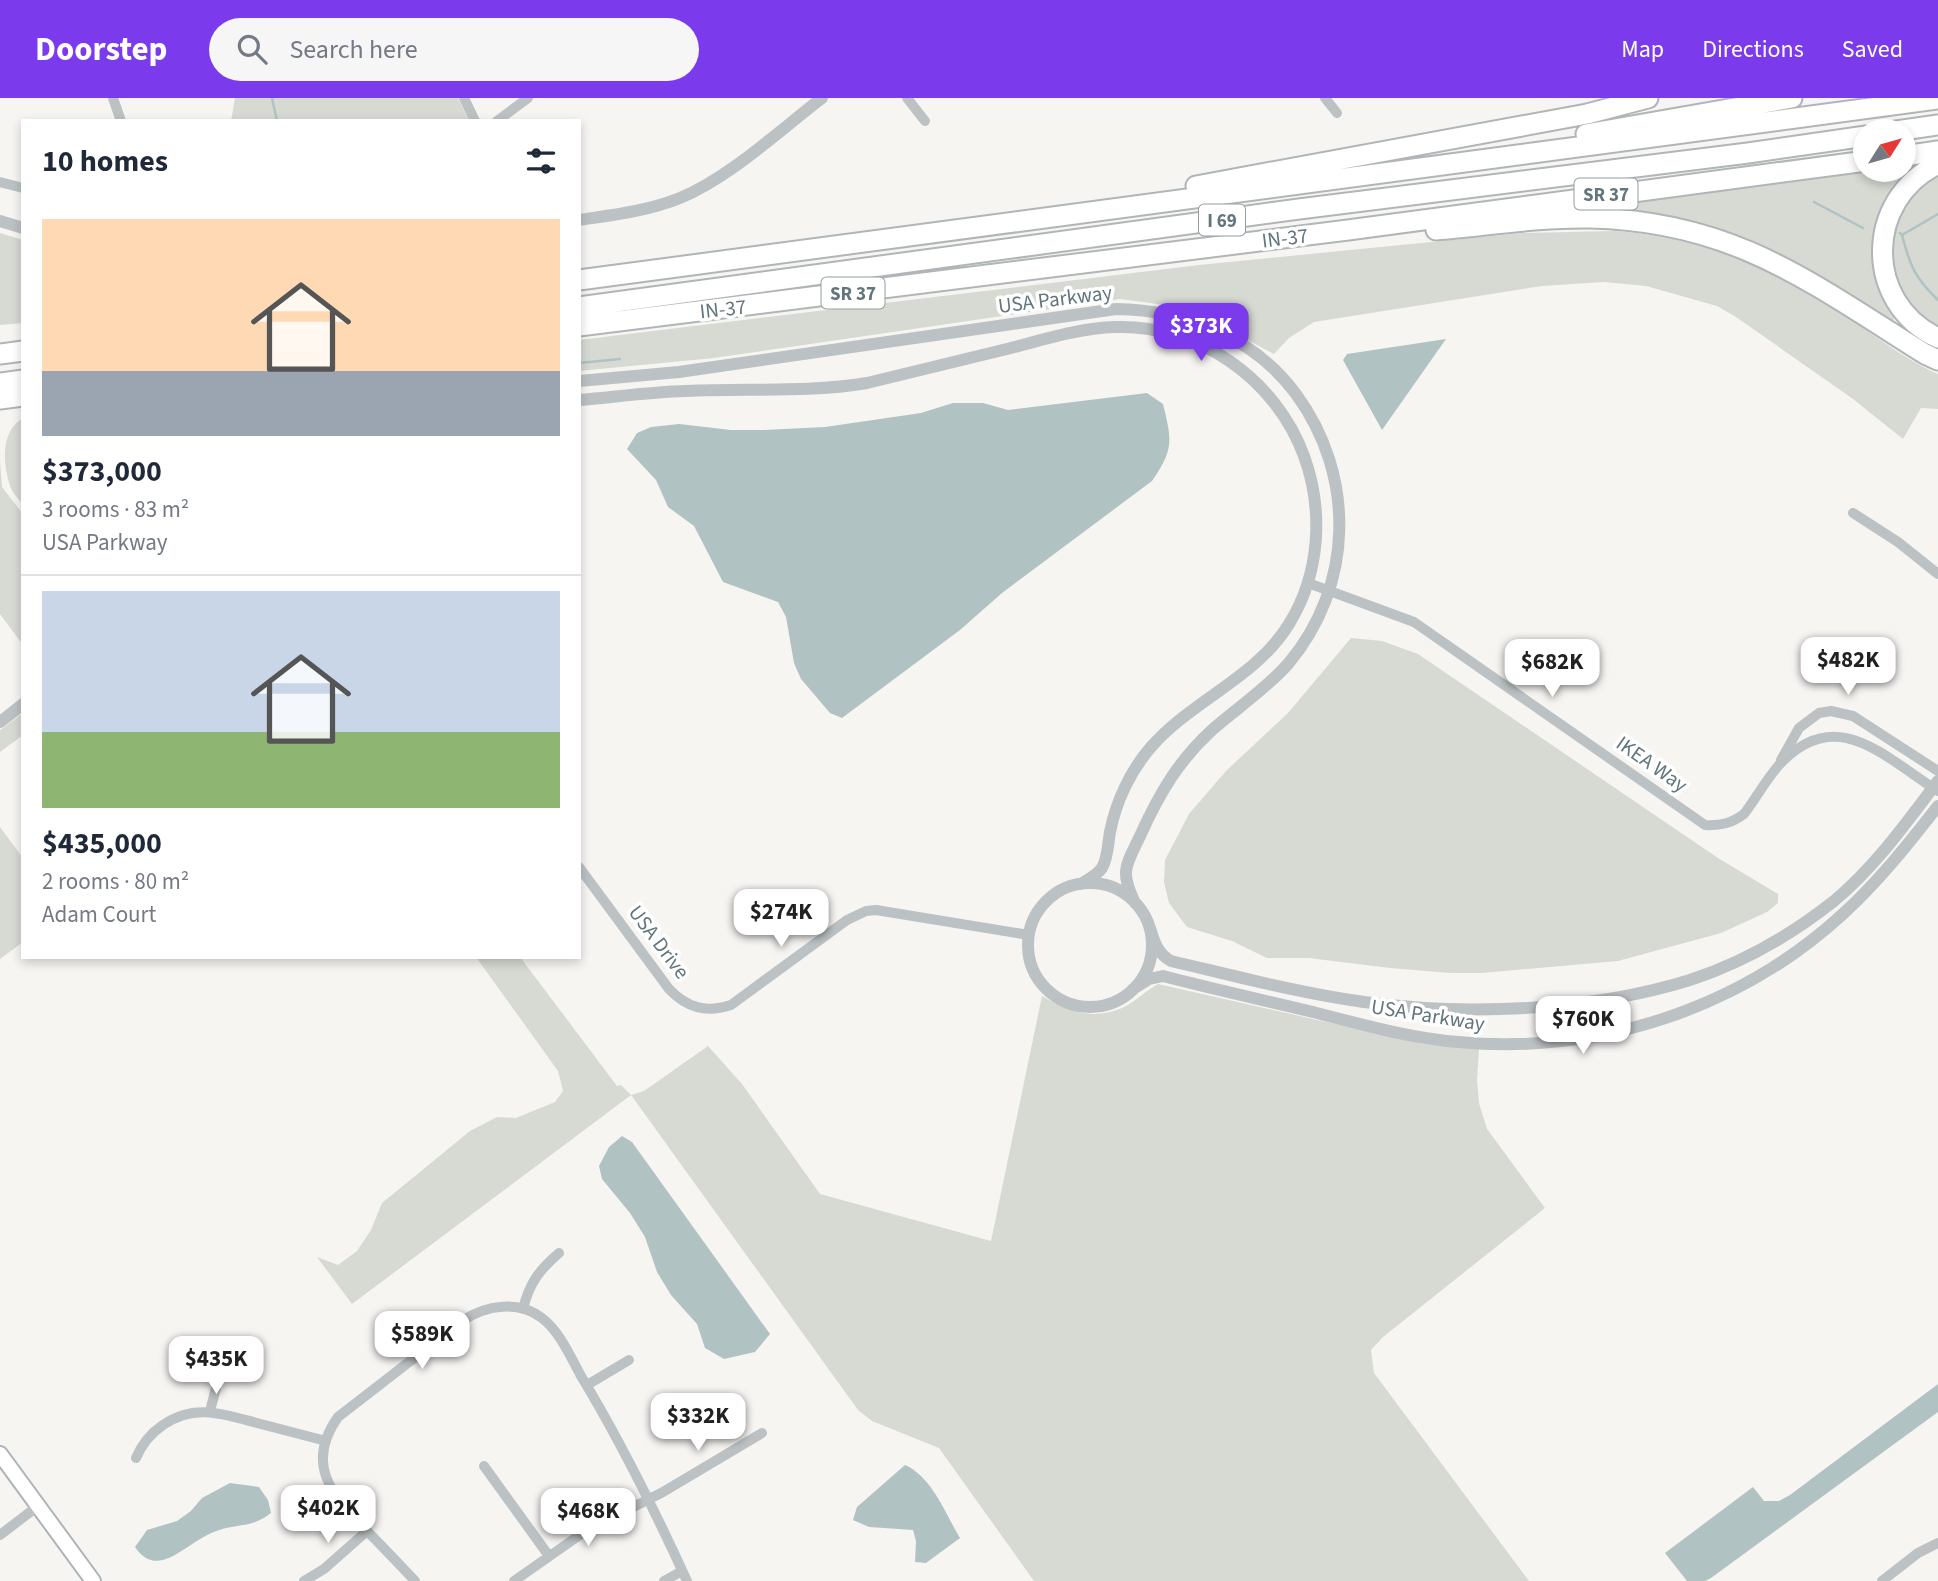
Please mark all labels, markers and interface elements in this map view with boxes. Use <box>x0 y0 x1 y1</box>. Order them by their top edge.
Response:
search box <box>209 18 699 81</box>
text: Doorstep <box>35 26 167 73</box>
icon: search <box>233 30 271 68</box>
text: Search here <box>289 31 418 68</box>
text: Map <box>1621 32 1664 67</box>
text: Directions <box>1702 32 1804 67</box>
text: Saved <box>1842 32 1903 67</box>
north arrow <box>1853 119 1916 182</box>
map controls <box>1853 119 1916 182</box>
text: 10 homes <box>42 140 168 183</box>
icon: filters <box>522 142 560 180</box>
road number: SR 37 <box>1574 178 1638 209</box>
road number: I 69 <box>1199 204 1245 236</box>
street label: IN-37 <box>1260 220 1310 256</box>
icon: home <box>238 264 364 390</box>
street label: USA Parkway <box>996 277 1114 321</box>
road number: SR 37 <box>822 278 884 308</box>
street label: IN-37 <box>698 292 748 326</box>
pin: $373K <box>1152 303 1250 363</box>
text: $373K <box>1170 309 1232 342</box>
text: $373,000 <box>42 450 162 493</box>
text: 3 rooms · 83 m² <box>42 493 189 526</box>
text: USA Parkway <box>42 526 168 559</box>
icon: home <box>238 636 364 762</box>
pin: $482K <box>1799 638 1897 697</box>
pin: $682K <box>1503 640 1601 699</box>
text: $482K <box>1817 643 1879 676</box>
text: $682K <box>1521 645 1583 678</box>
street label: IKEA Way <box>1610 729 1694 800</box>
text: $435,000 <box>42 822 162 865</box>
text: 2 rooms · 80 m² <box>42 865 189 898</box>
pin: $274K <box>732 890 830 949</box>
text: $274K <box>750 895 812 928</box>
text: Adam Court <box>42 898 156 931</box>
street label: USA Drive <box>621 899 697 985</box>
street label: USA Parkway <box>1369 991 1487 1039</box>
pin: $760K <box>1534 996 1632 1056</box>
text: $760K <box>1552 1002 1614 1035</box>
pin: $589K <box>373 1312 471 1371</box>
text: $589K <box>391 1317 453 1350</box>
pin: $435K <box>167 1336 265 1396</box>
text: $435K <box>185 1342 247 1375</box>
pin: $332K <box>649 1394 747 1453</box>
text: $332K <box>667 1399 729 1432</box>
pin: $402K <box>279 1486 377 1545</box>
pin: $468K <box>539 1488 637 1548</box>
text: $402K <box>297 1491 359 1524</box>
text: $468K <box>557 1494 619 1527</box>

